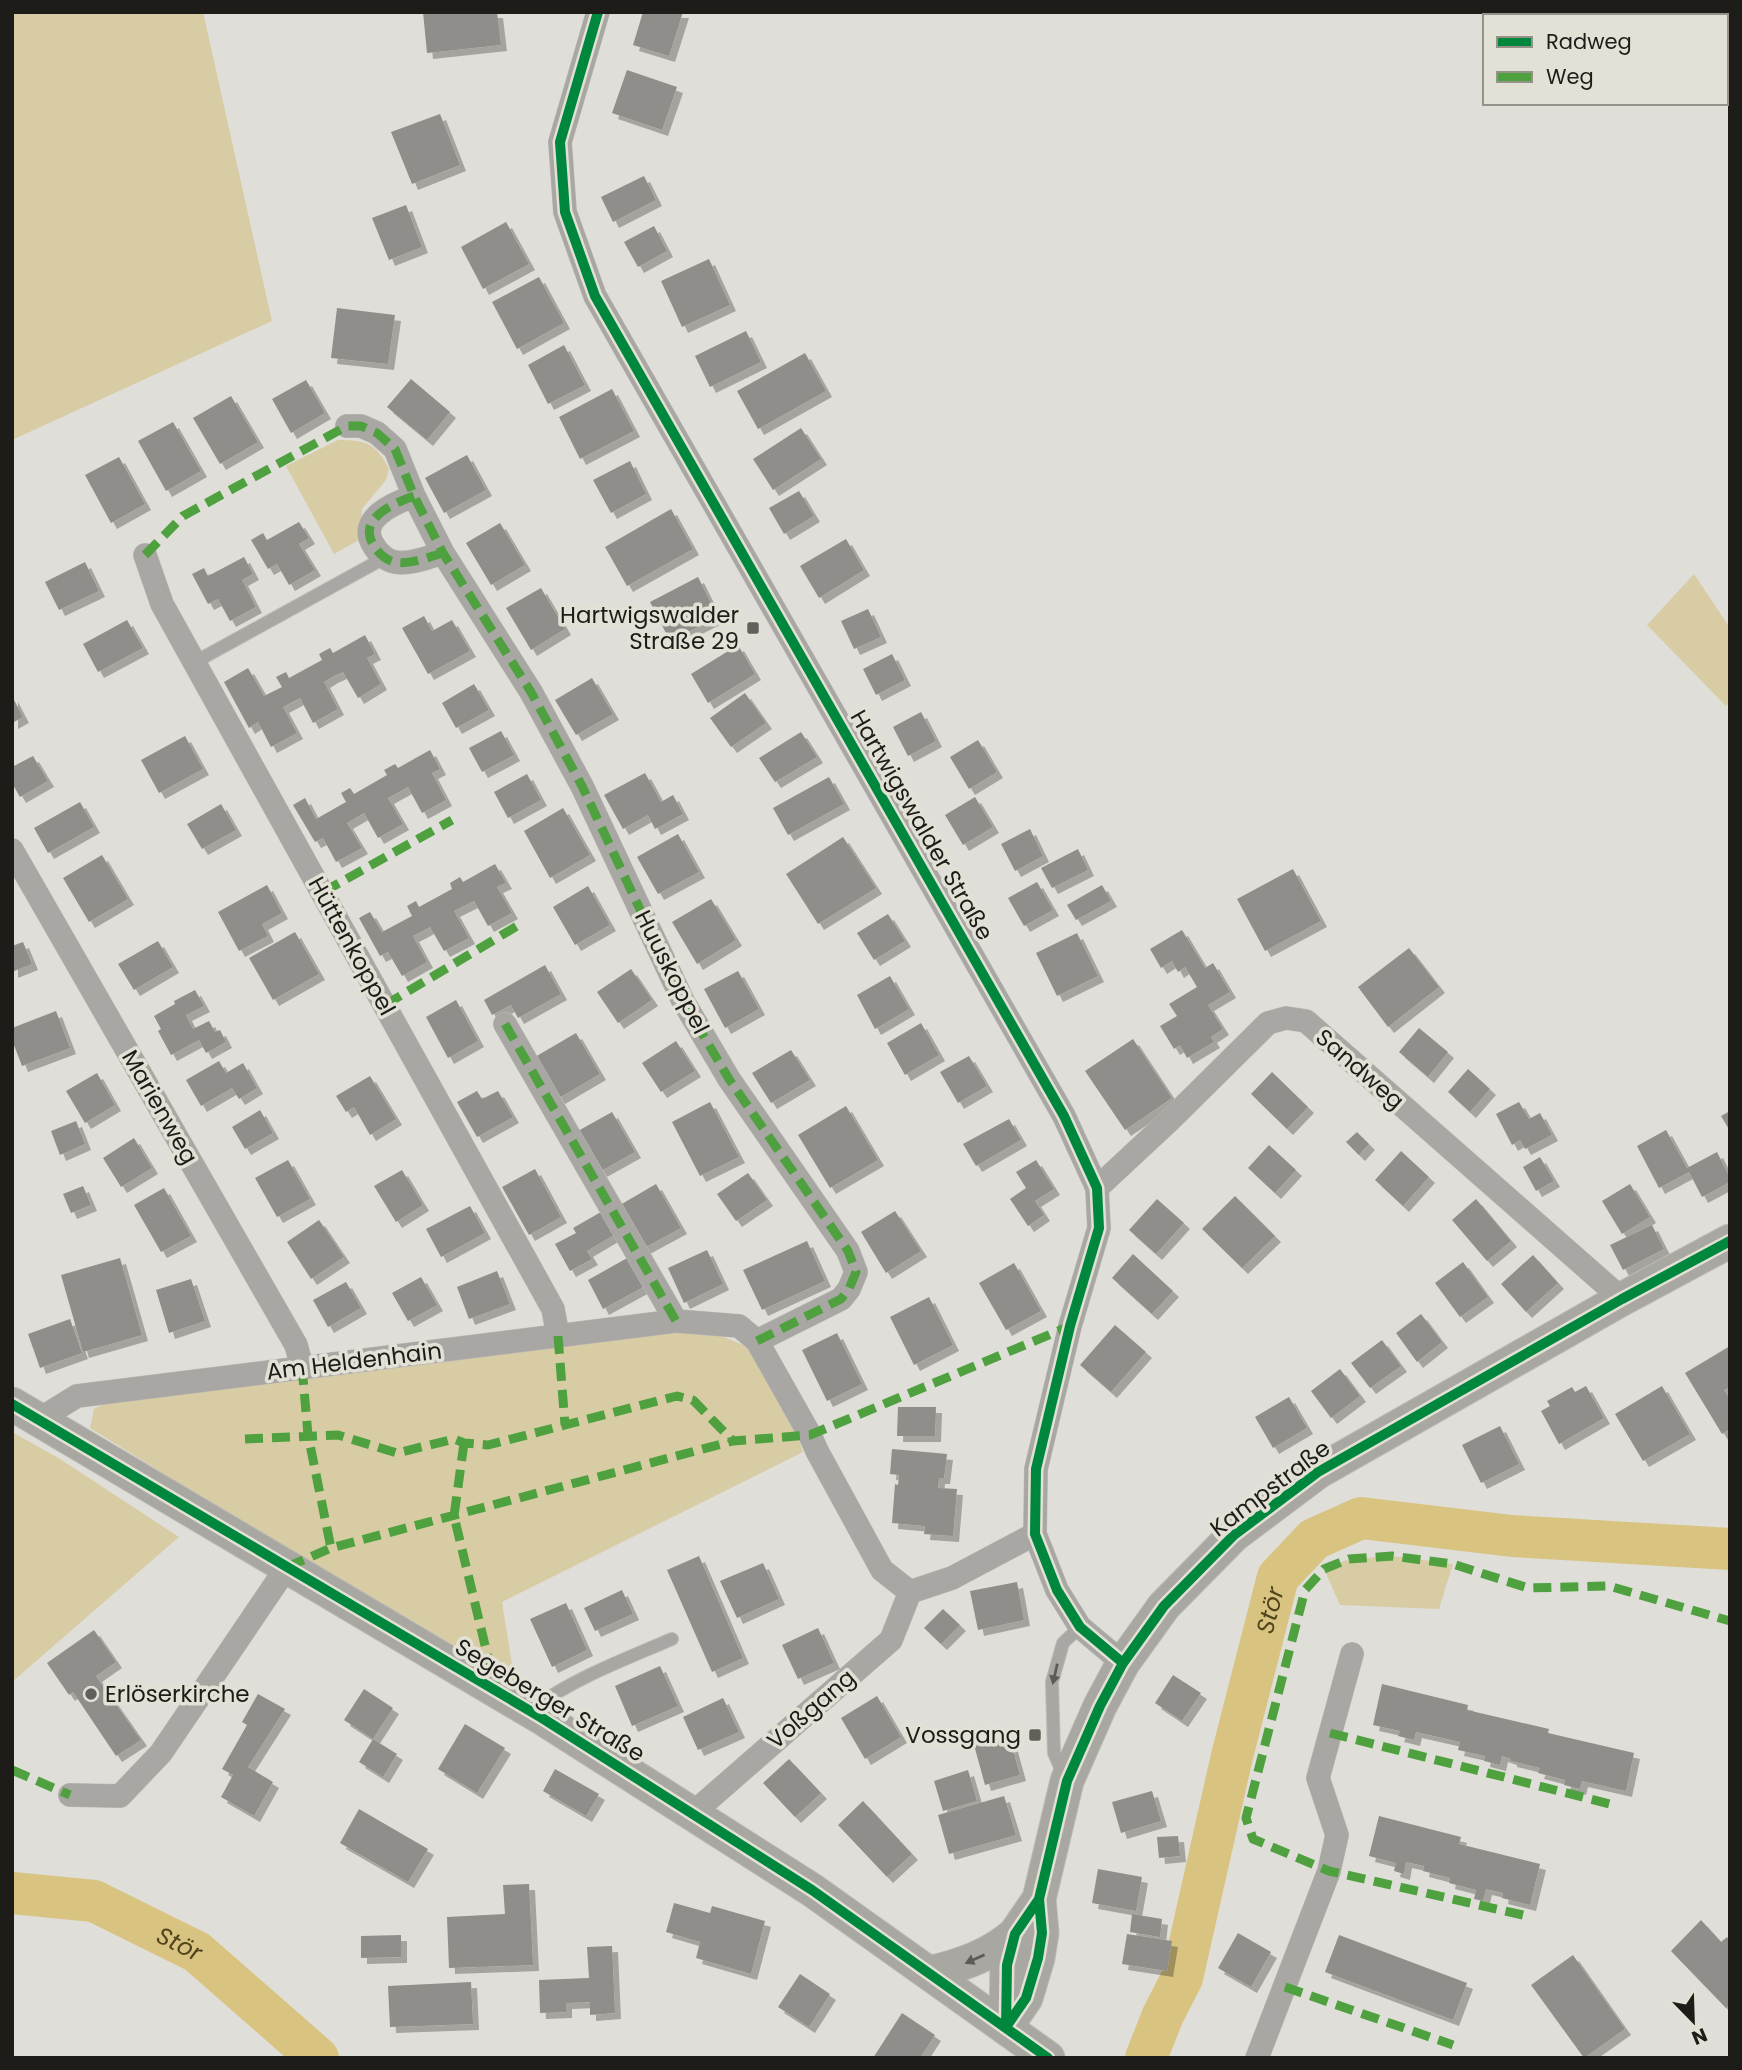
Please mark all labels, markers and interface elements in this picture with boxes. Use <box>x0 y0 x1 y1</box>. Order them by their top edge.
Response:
legend <box>1483 14 1728 105</box>
text: Radweg <box>1546 27 1632 56</box>
text: Weg <box>1546 62 1594 91</box>
place label: Hartwigswalder Straße 29 <box>560 599 739 657</box>
marker: Hartwigswalder Straße 29 <box>745 620 761 636</box>
street label: Hartwigswalder Straße <box>843 704 1001 946</box>
street label: Hüttenkoppel <box>301 871 403 1021</box>
street label: Huuskoppel <box>627 905 717 1039</box>
street label: Sandweg <box>1309 1021 1411 1117</box>
street label: Marienweg <box>114 1044 206 1170</box>
street label: Am Heldenhain <box>265 1334 443 1388</box>
street label: Kampstraße <box>1203 1432 1337 1544</box>
water label: Stör <box>1248 1582 1292 1637</box>
street label: Segeberger Straße <box>449 1631 651 1769</box>
street label: Voßgang <box>760 1662 862 1756</box>
one-way arrow <box>1049 1663 1060 1685</box>
place label: Erlöserkirche <box>105 1678 250 1710</box>
marker: Erlöserkirche <box>83 1686 99 1702</box>
place label: Vossgang <box>905 1719 1021 1751</box>
marker: Vossgang <box>1027 1727 1043 1743</box>
water label: Stör <box>151 1918 209 1969</box>
one-way arrow <box>965 1953 985 1965</box>
north arrow <box>1658 1986 1728 2056</box>
text: N <box>1688 2021 1711 2051</box>

